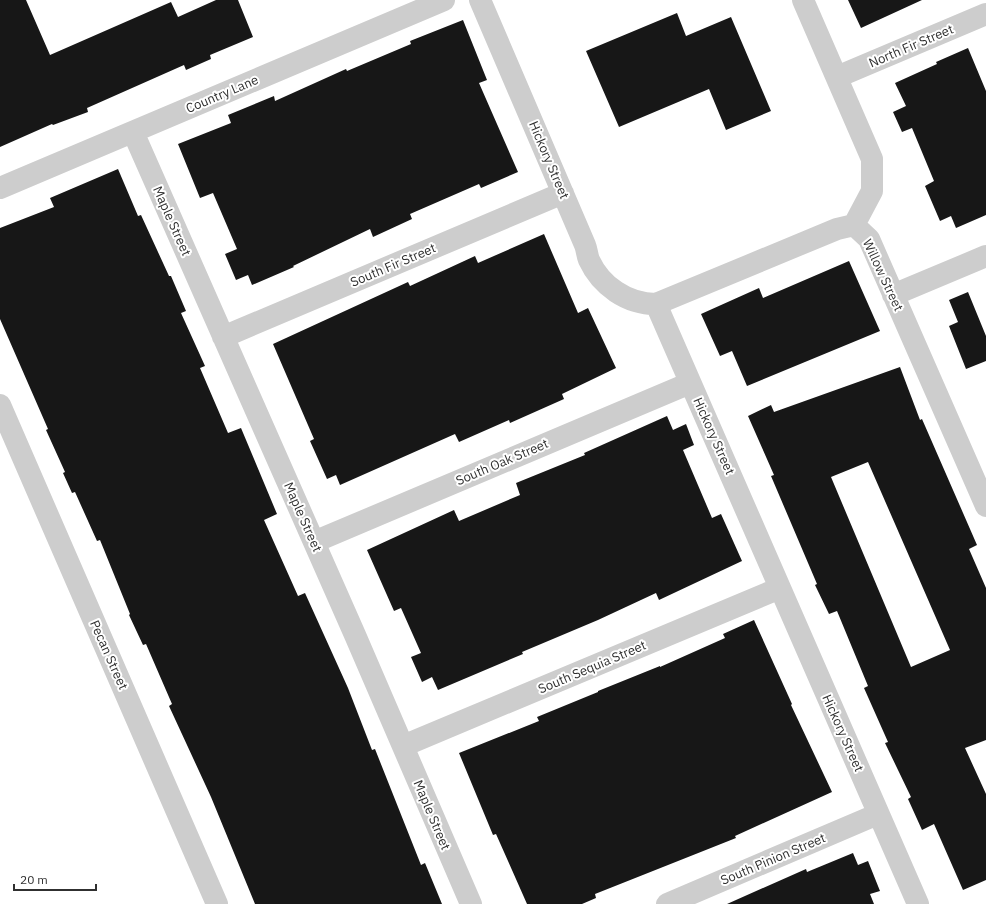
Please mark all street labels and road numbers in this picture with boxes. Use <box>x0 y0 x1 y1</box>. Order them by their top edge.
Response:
street label: North Fir Street <box>866 21 956 71</box>
street label: Country Lane <box>183 71 261 117</box>
street label: Hickory Street <box>525 118 573 202</box>
street label: Maple Street <box>149 184 195 258</box>
street label: Willow Street <box>859 236 907 314</box>
street label: South Fir Street <box>348 239 438 291</box>
street label: Hickory Street <box>689 395 739 477</box>
street label: South Oak Street <box>453 435 551 489</box>
street label: Maple Street <box>280 480 326 554</box>
street label: Pecan Street <box>86 618 132 692</box>
street label: South Sequia Street <box>535 637 649 697</box>
street label: Hickory Street <box>818 692 868 774</box>
street label: Maple Street <box>410 777 454 853</box>
street label: South Pinion Street <box>718 829 828 889</box>

